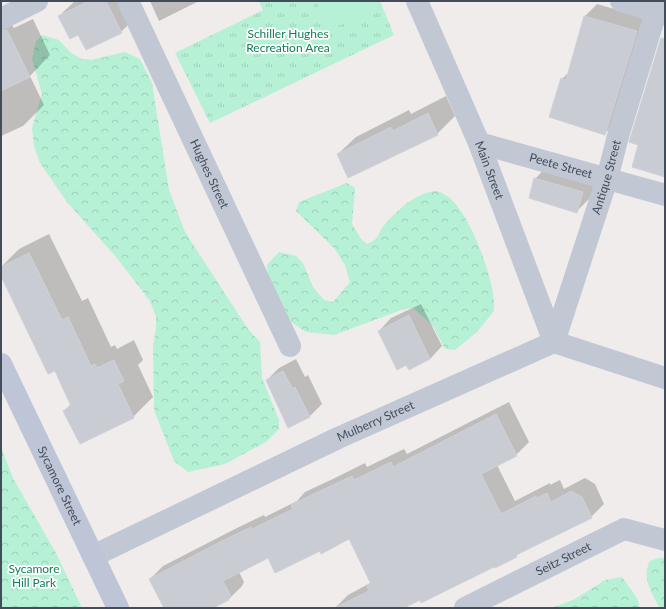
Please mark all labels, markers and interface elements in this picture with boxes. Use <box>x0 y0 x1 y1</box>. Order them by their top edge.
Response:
park label: Schiller Hughes Recreation Area <box>246 26 330 55</box>
street label: Hughes Street <box>187 137 233 211</box>
street label: Antique Street <box>588 138 624 216</box>
street label: Main Street <box>472 139 508 202</box>
street label: Peete Street <box>528 149 595 182</box>
street label: Mulberry Street <box>334 397 417 445</box>
street label: Sycamore Street <box>35 444 85 528</box>
street label: Seitz Street <box>533 538 594 579</box>
park label: Sycamore Hill Park <box>8 561 60 590</box>

